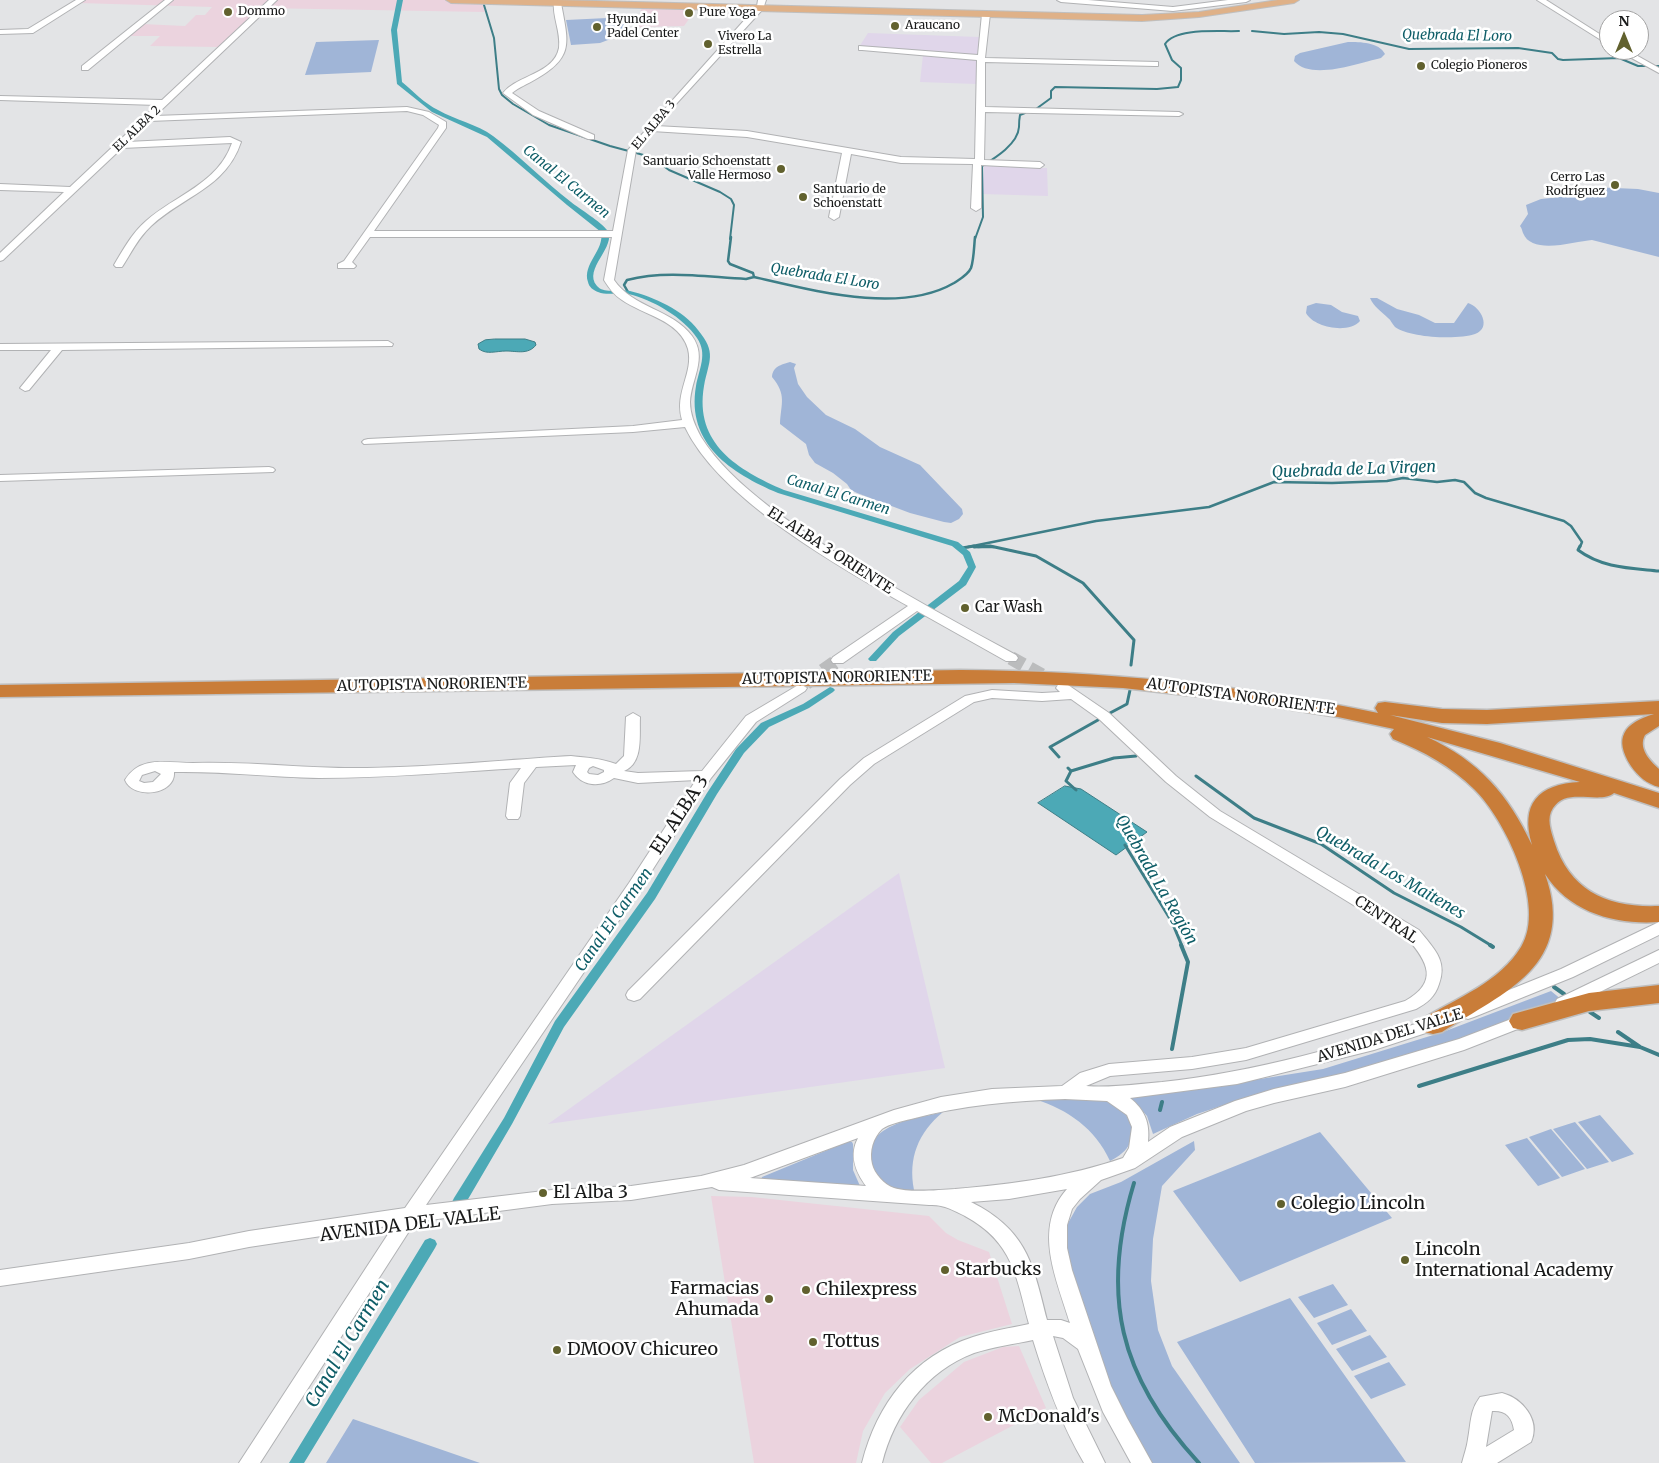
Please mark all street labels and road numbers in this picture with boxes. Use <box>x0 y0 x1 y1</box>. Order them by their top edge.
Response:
street label: EL ALBA 3 <box>629 97 679 153</box>
street label: EL ALBA 2 <box>110 103 164 155</box>
street label: EL ALBA 3 ORIENTE <box>764 504 896 598</box>
street label: AUTOPISTA NORORIENTE <box>742 667 932 689</box>
street label: AUTOPISTA NORORIENTE <box>337 674 527 696</box>
street label: AUTOPISTA NORORIENTE <box>1146 675 1336 719</box>
street label: EL ALBA 3 <box>646 771 714 859</box>
street label: CENTRAL <box>1351 892 1421 948</box>
street label: AVENIDA DEL VALLE <box>1315 1005 1465 1067</box>
street label: AVENIDA DEL VALLE <box>319 1203 501 1247</box>

